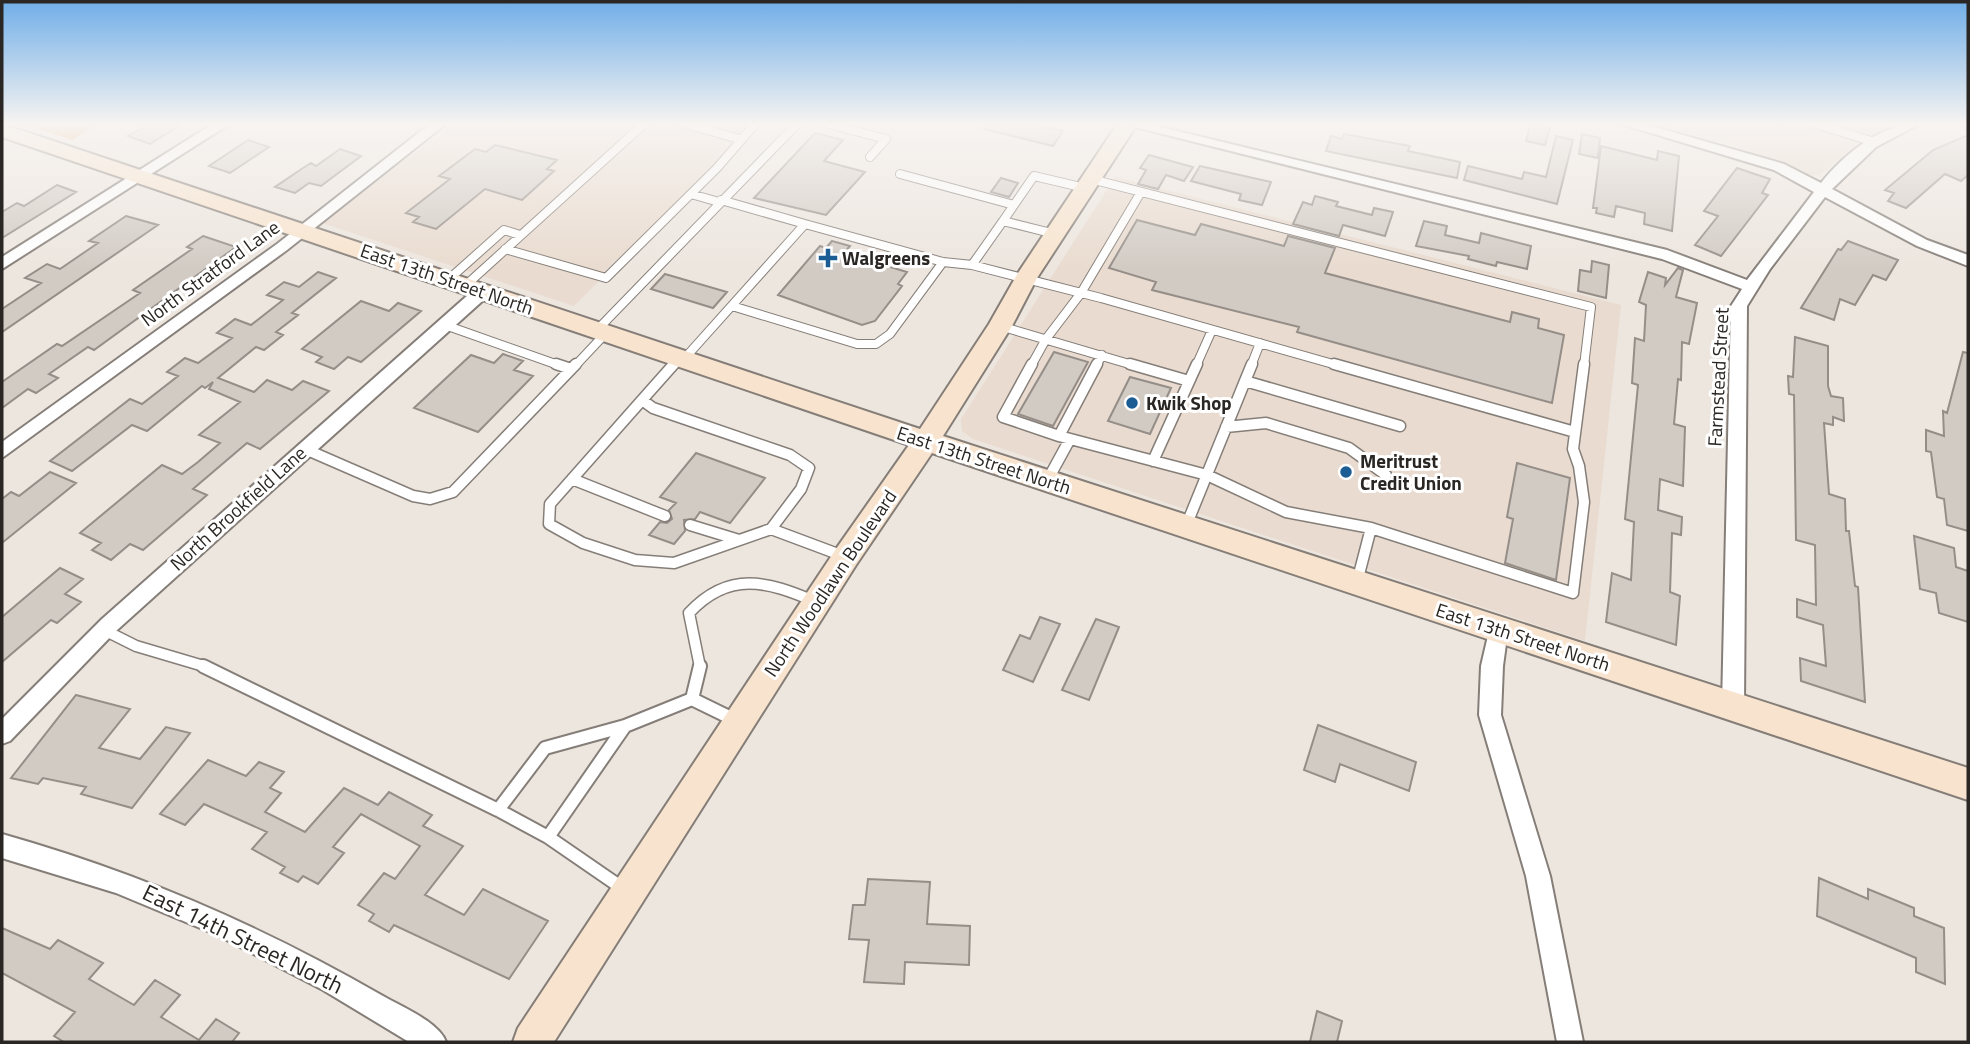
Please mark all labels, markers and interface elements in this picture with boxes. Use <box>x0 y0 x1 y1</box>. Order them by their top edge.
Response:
street label: North Stratford Lane <box>134 212 285 333</box>
street label: East 13th Street North <box>357 235 538 322</box>
place label: Walgreens <box>842 243 930 272</box>
marker: Walgreens <box>820 250 836 266</box>
street label: Farmstead Street <box>1699 306 1736 447</box>
place label: Kwik Shop <box>1146 388 1232 417</box>
marker: Kwik Shop <box>1124 395 1140 411</box>
street label: East 13th Street North <box>893 418 1075 501</box>
street label: North Brookfield Lane <box>163 438 312 577</box>
place label: Meritrust Credit Union <box>1360 446 1462 497</box>
marker: Meritrust Credit Union <box>1338 464 1354 480</box>
street label: North Woodlawn Boulevard <box>756 483 903 682</box>
street label: East 13th Street North <box>1432 595 1614 678</box>
street label: East 14th Street North <box>137 875 350 1002</box>

